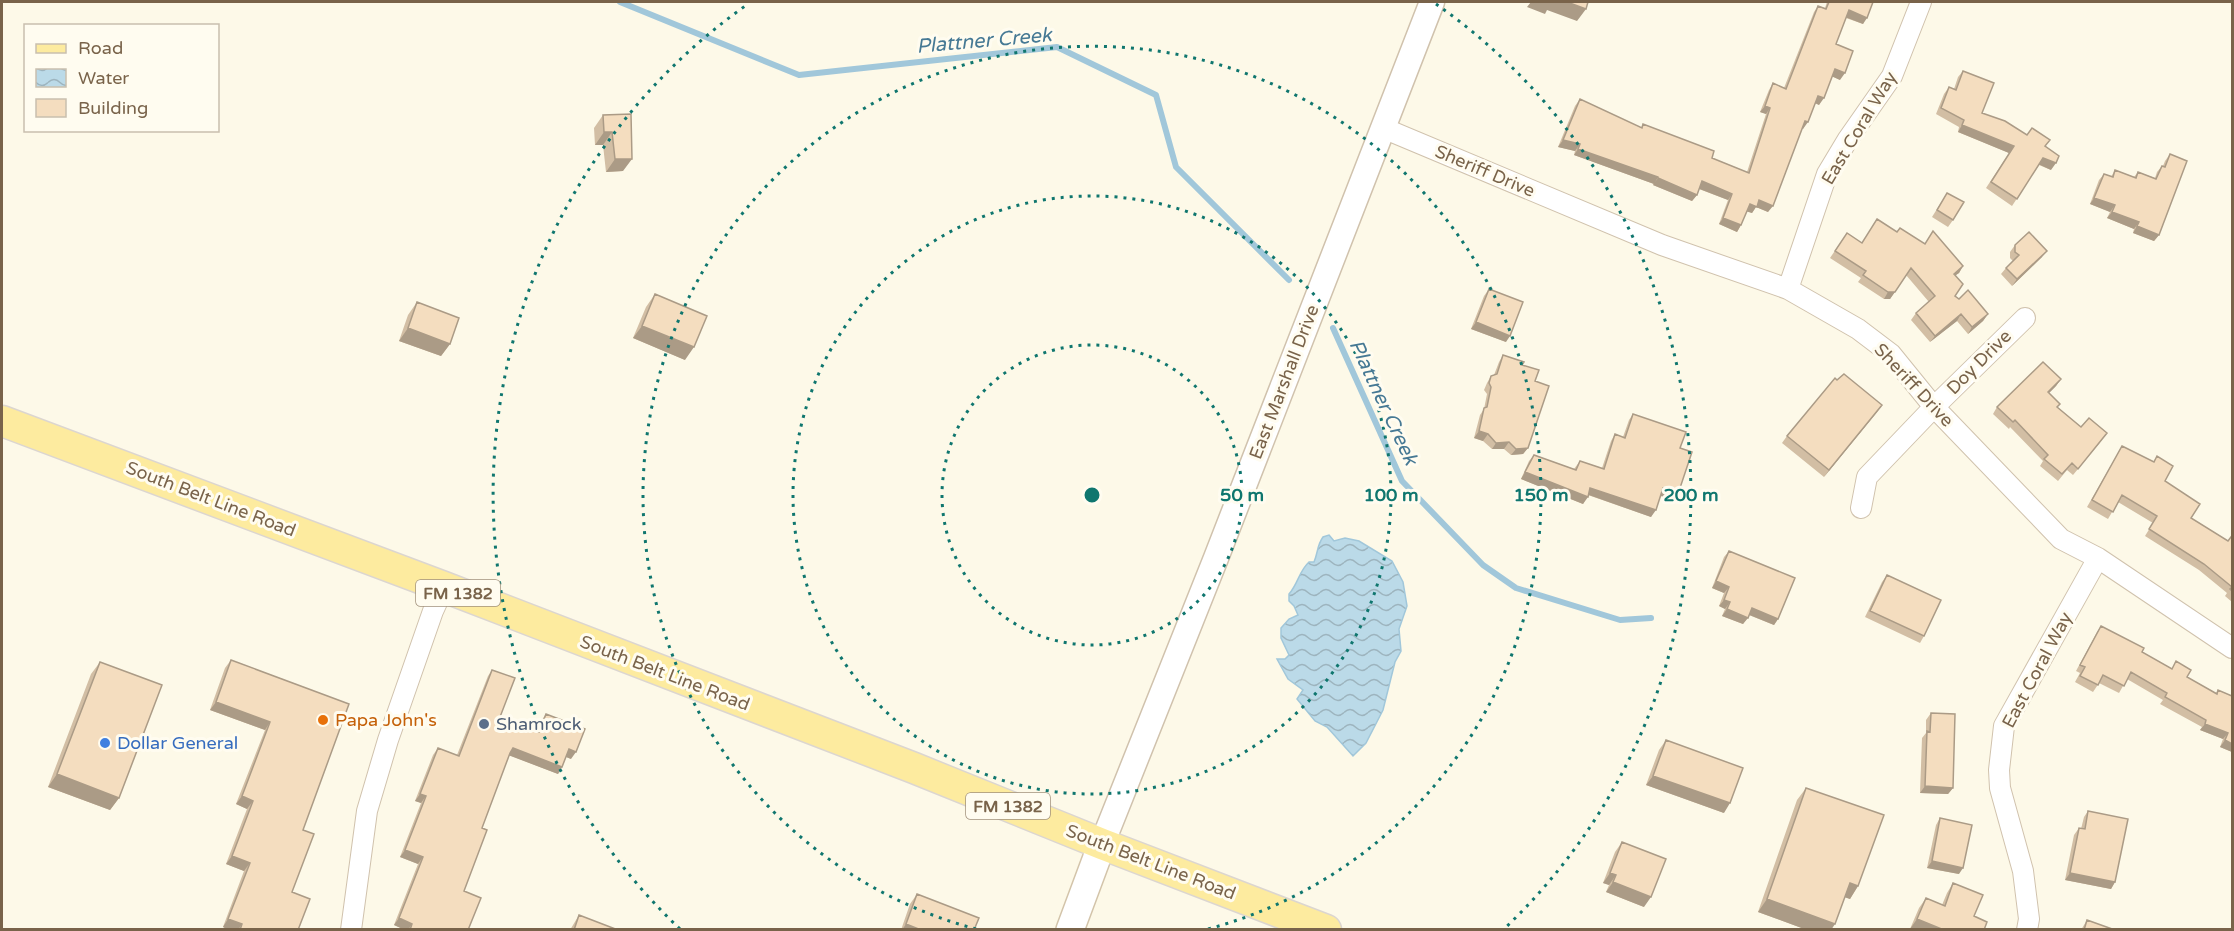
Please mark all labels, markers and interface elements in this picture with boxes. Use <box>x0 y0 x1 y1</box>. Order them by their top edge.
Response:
water label: Plattner Creek <box>915 23 1055 59</box>
legend <box>24 24 219 132</box>
text: Road <box>78 37 123 59</box>
text: Water <box>78 67 129 89</box>
street label: East Coral Way <box>1817 67 1902 189</box>
text: Building <box>78 97 148 119</box>
street label: Sheriff Drive <box>1432 140 1538 202</box>
street label: East Marshall Drive <box>1244 302 1324 462</box>
street label: Doy Drive <box>1942 325 2016 399</box>
water label: Plattner Creek <box>1344 336 1424 471</box>
street label: Sheriff Drive <box>1870 339 1958 431</box>
street label: South Belt Line Road <box>123 456 299 542</box>
text: 50 m <box>1220 484 1264 506</box>
text: 100 m <box>1363 484 1419 506</box>
text: 150 m <box>1513 484 1569 506</box>
text: 200 m <box>1663 484 1719 506</box>
centre of rings <box>1082 485 1102 505</box>
road number: FM 1382 <box>416 580 500 606</box>
street label: East Coral Way <box>1997 608 2077 732</box>
street label: South Belt Line Road <box>577 630 753 716</box>
place label: Papa John's <box>335 709 437 731</box>
marker: Papa John's <box>316 713 330 727</box>
place label: Shamrock <box>496 713 582 735</box>
marker: Shamrock <box>477 717 491 731</box>
place label: Dollar General <box>117 732 238 754</box>
marker: Dollar General <box>98 736 112 750</box>
road number: FM 1382 <box>966 793 1050 819</box>
street label: South Belt Line Road <box>1063 819 1239 905</box>

